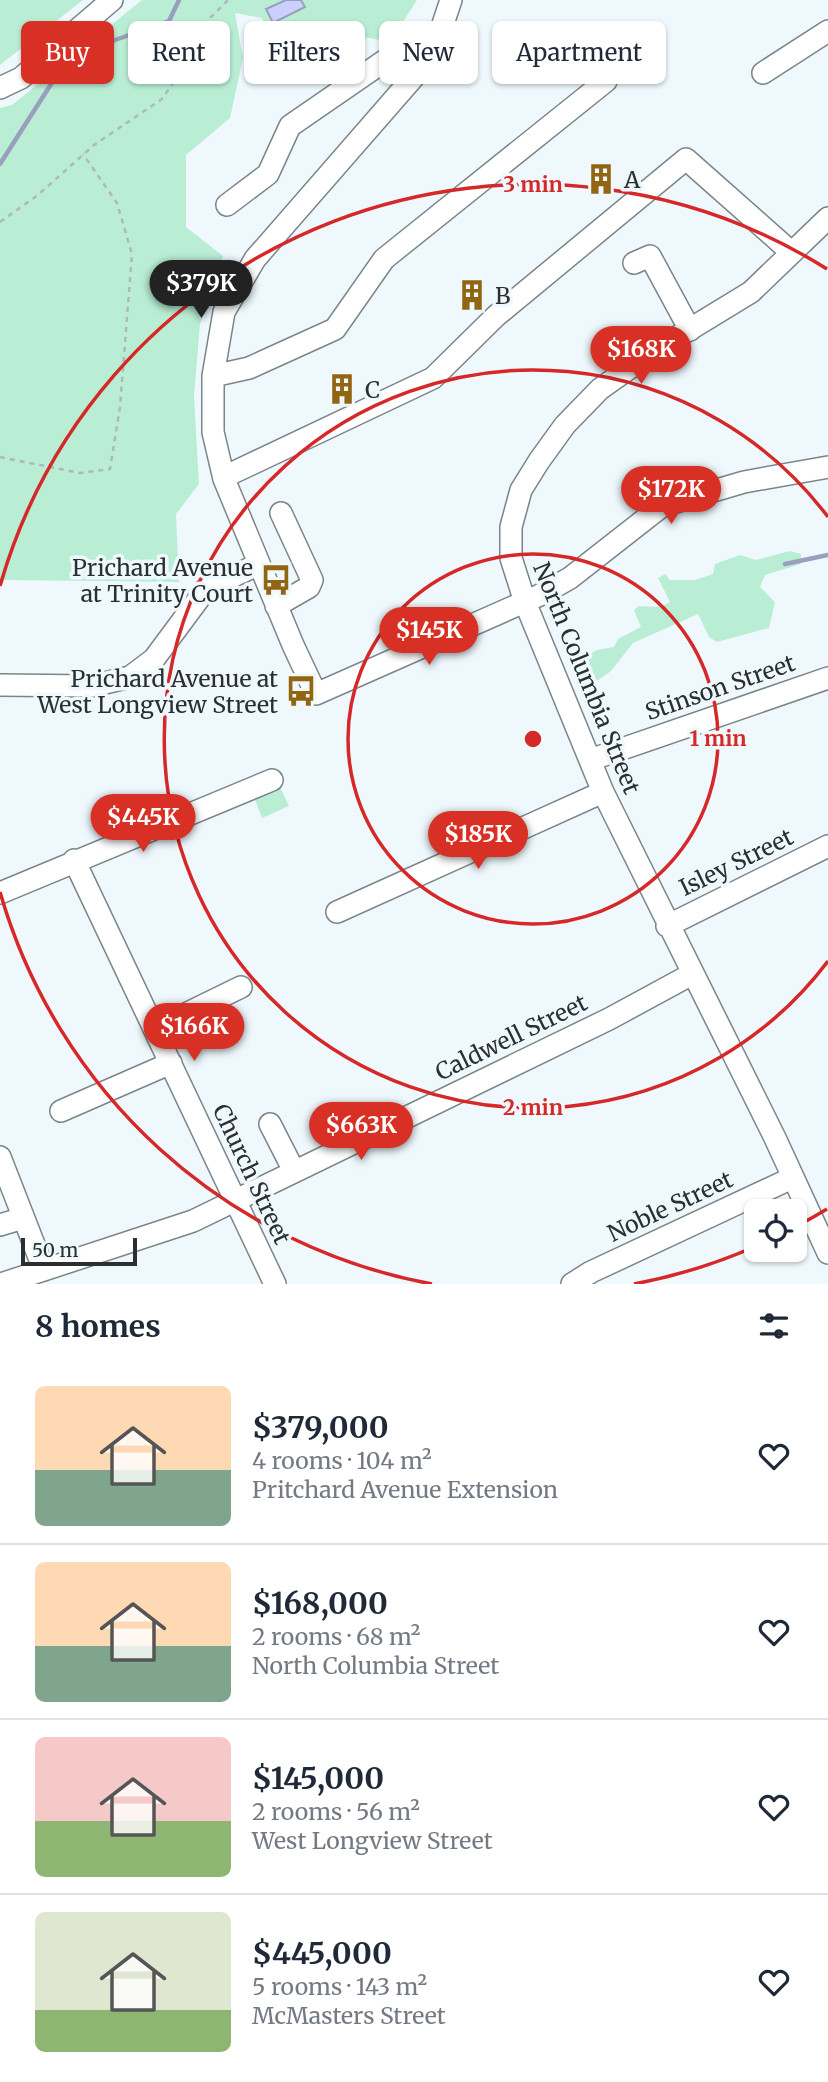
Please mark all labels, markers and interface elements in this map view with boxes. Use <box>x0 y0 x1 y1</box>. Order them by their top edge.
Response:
chip: Buy <box>21 21 114 84</box>
chip: Rent <box>128 21 230 84</box>
chip: Filters <box>244 21 365 84</box>
chip: New <box>379 21 478 84</box>
chip: Apartment <box>492 21 666 84</box>
building icon: A <box>584 162 618 196</box>
place label: A <box>623 165 641 194</box>
text: 3 min <box>503 171 563 198</box>
pin: $379K <box>152 260 250 320</box>
text: $379K <box>166 268 236 297</box>
building icon: B <box>455 278 489 312</box>
place label: B <box>495 281 510 310</box>
pin: $168K <box>592 326 690 386</box>
text: $168K <box>606 334 676 363</box>
building icon: C <box>325 372 359 406</box>
place label: C <box>365 375 380 404</box>
pin: $172K <box>622 466 720 526</box>
text: $172K <box>637 474 705 503</box>
place label: Prichard Avenue at Trinity Court <box>72 553 253 608</box>
street label: North Columbia Street <box>527 558 647 798</box>
bus stop icon: Prichard Avenue at Trinity Court <box>259 563 293 597</box>
pin: $145K <box>380 608 478 667</box>
text: $145K <box>395 615 463 644</box>
street label: Stinson Street <box>641 648 799 726</box>
place label: Prichard Avenue at West Longview Street <box>36 664 278 719</box>
bus stop icon: Prichard Avenue at West Longview Street <box>284 674 318 708</box>
text: 1 min <box>689 725 747 752</box>
centre of rings <box>521 727 545 751</box>
pin: $445K <box>94 794 192 854</box>
text: $445K <box>107 802 179 831</box>
pin: $185K <box>429 812 527 871</box>
text: $185K <box>444 819 512 848</box>
street label: Isley Street <box>674 822 798 902</box>
street label: Caldwell Street <box>430 988 592 1086</box>
pin: $166K <box>145 1004 243 1063</box>
text: $166K <box>159 1011 229 1040</box>
text: 2 min <box>503 1094 563 1121</box>
street label: Church Street <box>207 1099 297 1249</box>
pin: $663K <box>312 1102 410 1162</box>
text: $663K <box>325 1110 397 1139</box>
street label: Noble Street <box>603 1164 737 1248</box>
map controls <box>744 1199 807 1262</box>
button: locate <box>744 1199 807 1262</box>
scale bar <box>21 1235 136 1267</box>
text: 50 m <box>32 1238 78 1262</box>
text: 8 homes <box>35 1307 161 1345</box>
icon: filters <box>755 1307 793 1345</box>
text: $379,000 <box>252 1408 389 1446</box>
icon: home <box>91 1414 175 1498</box>
icon: heart <box>755 1437 793 1475</box>
text: 4 rooms · 104 m² <box>252 1446 432 1475</box>
text: Pritchard Avenue Extension <box>252 1475 558 1504</box>
text: $168,000 <box>252 1584 388 1622</box>
icon: home <box>91 1590 175 1674</box>
icon: heart <box>755 1613 793 1651</box>
text: 2 rooms · 68 m² <box>252 1622 420 1651</box>
text: North Columbia Street <box>252 1651 499 1680</box>
text: $145,000 <box>252 1759 384 1797</box>
icon: home <box>91 1765 175 1849</box>
icon: heart <box>755 1788 793 1826</box>
text: 2 rooms · 56 m² <box>252 1797 420 1826</box>
text: West Longview Street <box>252 1826 493 1855</box>
text: $445,000 <box>252 1934 392 1972</box>
icon: home <box>91 1940 175 2024</box>
icon: heart <box>755 1963 793 2001</box>
text: 5 rooms · 143 m² <box>252 1972 427 2001</box>
text: McMasters Street <box>252 2001 446 2030</box>

